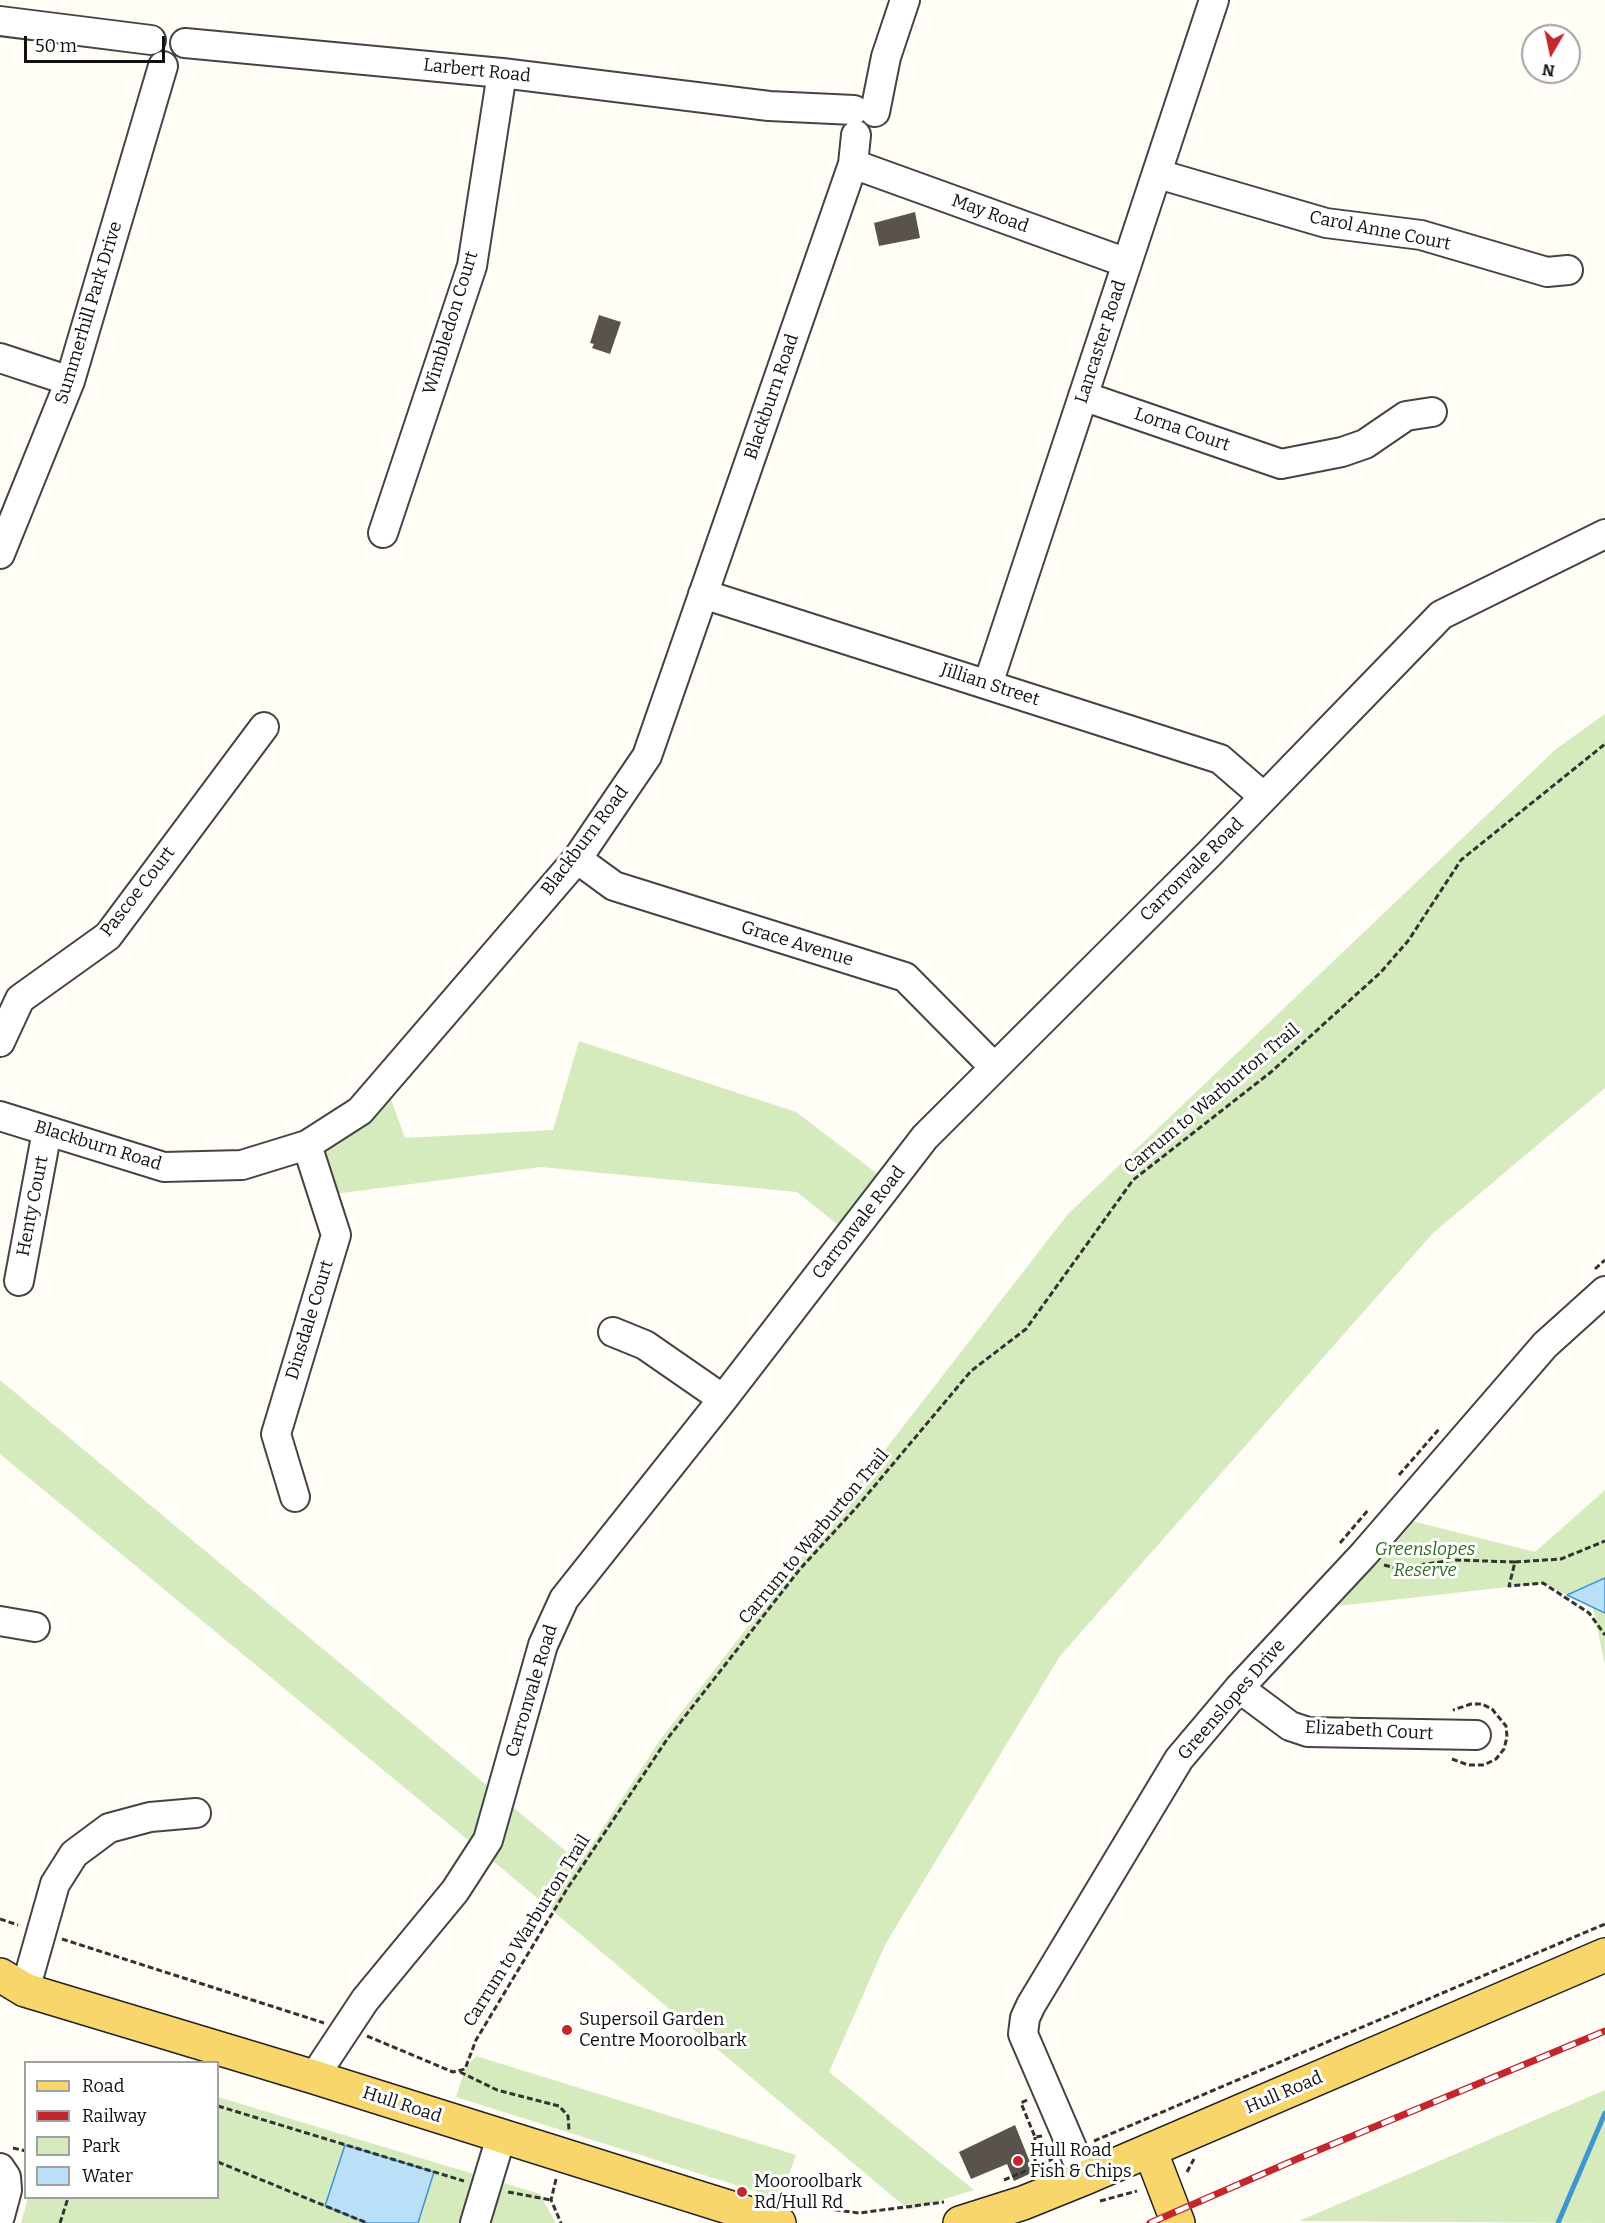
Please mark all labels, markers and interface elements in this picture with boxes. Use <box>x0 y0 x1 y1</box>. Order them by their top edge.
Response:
scale bar <box>27 24 168 62</box>
north arrow <box>1521 24 1581 84</box>
text: 50 m <box>35 35 77 57</box>
street label: Larbert Road <box>422 55 532 87</box>
text: N <box>1541 60 1556 81</box>
street label: May Road <box>948 190 1032 238</box>
street label: Carol Anne Court <box>1308 207 1452 255</box>
street label: Summerhill Park Drive <box>51 219 127 407</box>
street label: Wimbledon Court <box>419 249 483 397</box>
street label: Lancaster Road <box>1071 278 1131 406</box>
street label: Blackburn Road <box>740 331 804 463</box>
street label: Lorna Court <box>1131 404 1233 456</box>
street label: Jillian Street <box>938 659 1042 711</box>
street label: Blackburn Road <box>537 782 633 900</box>
street label: Carronvale Road <box>1136 814 1248 926</box>
street label: Pascoe Court <box>96 843 180 941</box>
street label: Grace Avenue <box>738 917 856 971</box>
street label: Carrum to Warburton Trail <box>1120 1019 1304 1179</box>
street label: Blackburn Road <box>32 1116 164 1176</box>
street label: Henty Court <box>13 1154 53 1258</box>
street label: Carronvale Road <box>808 1162 910 1284</box>
street label: Dinsdale Court <box>282 1258 338 1382</box>
street label: Carrum to Warburton Trail <box>734 1445 894 1629</box>
park label: Greenslopes Reserve <box>1375 1539 1475 1582</box>
street label: Carronvale Road <box>502 1622 562 1760</box>
street label: Greenslopes Drive <box>1174 1635 1290 1765</box>
street label: Elizabeth Court <box>1304 1717 1434 1745</box>
street label: Carrum to Warburton Trail <box>459 1831 595 2031</box>
place label: Supersoil Garden Centre Mooroolbark <box>579 2009 747 2052</box>
marker: Supersoil Garden Centre Mooroolbark <box>560 2023 574 2037</box>
legend <box>24 2061 219 2199</box>
street label: Hull Road <box>1242 2067 1326 2119</box>
text: Road <box>82 2075 124 2097</box>
street label: Hull Road <box>360 2082 444 2128</box>
text: Railway <box>82 2105 146 2127</box>
text: Park <box>82 2135 120 2157</box>
place label: Hull Road Fish & Chips <box>1030 2140 1132 2182</box>
marker: Hull Road Fish & Chips <box>1011 2154 1025 2168</box>
text: Water <box>82 2165 133 2187</box>
place label: Mooroolbark Rd/Hull Rd <box>754 2171 862 2214</box>
marker: Mooroolbark Rd/Hull Rd <box>735 2185 749 2199</box>

